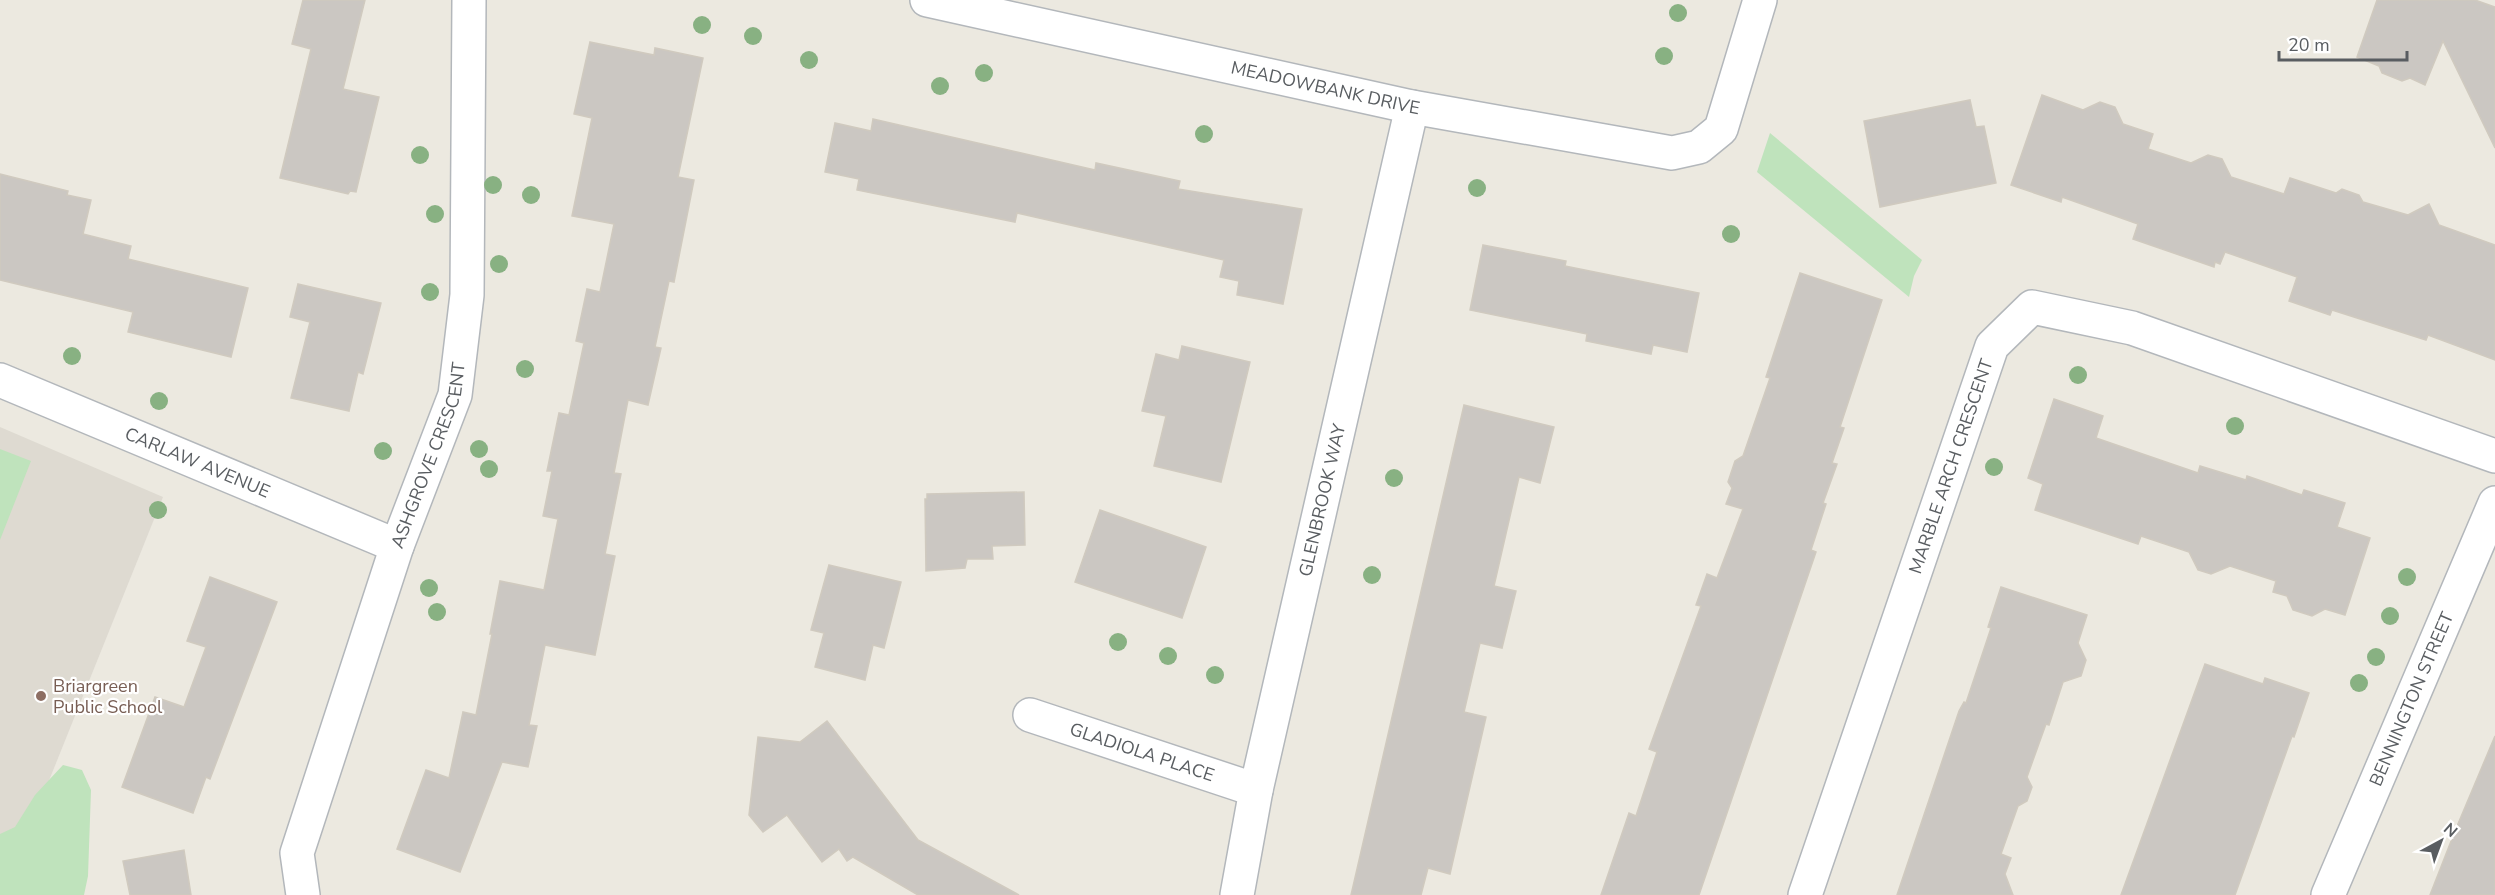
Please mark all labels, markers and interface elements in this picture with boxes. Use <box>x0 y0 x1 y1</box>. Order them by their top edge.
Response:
scale bar <box>2279 24 2406 62</box>
text: 20 m <box>2288 33 2330 57</box>
street label: MEADOWBANK DRIVE <box>1229 55 1422 120</box>
street label: MARBLE ARCH CRESCENT <box>1903 355 1999 577</box>
street label: ASHGROVE CRESCENT <box>385 361 471 552</box>
street label: GLENBROOK WAY <box>1293 421 1351 579</box>
street label: CARLAW AVENUE <box>121 422 274 504</box>
street label: BENNINGTON STREET <box>2364 608 2459 790</box>
place label: Briargreen Public School <box>53 674 163 719</box>
marker: Briargreen Public School <box>34 689 48 703</box>
street label: GLADIOLA PLACE <box>1067 717 1217 787</box>
north arrow <box>2411 811 2471 871</box>
text: N <box>2438 818 2462 843</box>

